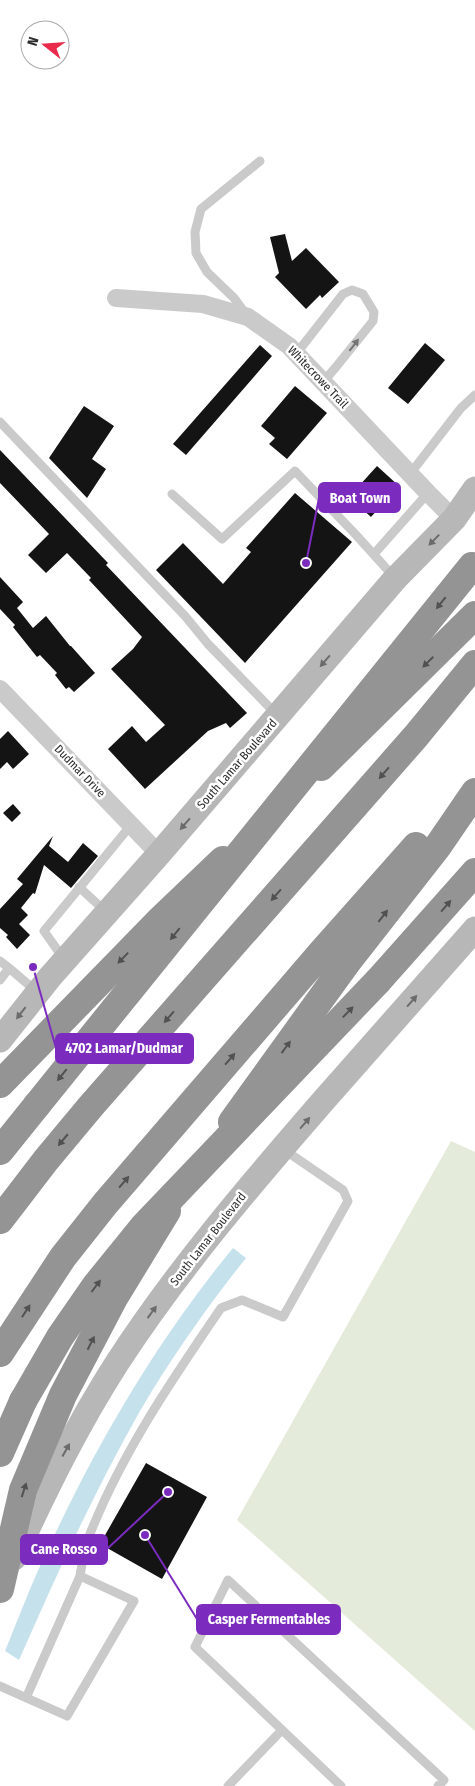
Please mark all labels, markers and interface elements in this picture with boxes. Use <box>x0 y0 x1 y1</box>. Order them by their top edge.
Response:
north arrow <box>20 20 70 70</box>
text: N <box>24 35 42 48</box>
one-way arrow <box>349 338 360 351</box>
street label: Whitecrowe Trail <box>285 343 351 411</box>
callout: Boat Town <box>319 483 400 512</box>
text: Boat Town <box>330 490 390 507</box>
one-way arrow <box>428 534 440 546</box>
one-way arrow <box>436 597 447 610</box>
one-way arrow <box>320 655 331 667</box>
one-way arrow <box>422 656 434 668</box>
street label: South Lamar Boulevard <box>194 716 280 812</box>
street label: Dudmar Drive <box>52 742 108 800</box>
one-way arrow <box>378 766 390 778</box>
one-way arrow <box>180 818 191 830</box>
one-way arrow <box>271 888 282 901</box>
one-way arrow <box>440 900 451 913</box>
one-way arrow <box>377 910 388 923</box>
one-way arrow <box>169 928 180 941</box>
one-way arrow <box>117 952 129 964</box>
one-way arrow <box>406 995 418 1007</box>
one-way arrow <box>16 1006 27 1019</box>
one-way arrow <box>342 1006 354 1018</box>
one-way arrow <box>164 1011 175 1023</box>
callout: 4702 Lamar/Dudmar <box>56 1034 193 1063</box>
text: 4702 Lamar/Dudmar <box>65 1040 184 1057</box>
one-way arrow <box>281 1040 291 1054</box>
one-way arrow <box>224 1053 236 1065</box>
one-way arrow <box>56 1068 67 1081</box>
one-way arrow <box>299 1116 310 1129</box>
one-way arrow <box>57 1133 68 1146</box>
one-way arrow <box>119 1176 130 1189</box>
street label: South Lamar Boulevard <box>167 1190 249 1288</box>
one-way arrow <box>91 1279 101 1293</box>
one-way arrow <box>21 1305 31 1318</box>
one-way arrow <box>147 1305 157 1319</box>
one-way arrow <box>87 1335 95 1350</box>
one-way arrow <box>62 1443 71 1457</box>
one-way arrow <box>20 1483 28 1498</box>
callout: Cane Rosso <box>21 1535 107 1564</box>
text: Cane Rosso <box>31 1541 98 1558</box>
callout: Casper Fermentables <box>197 1605 340 1634</box>
text: Casper Fermentables <box>208 1611 330 1628</box>

